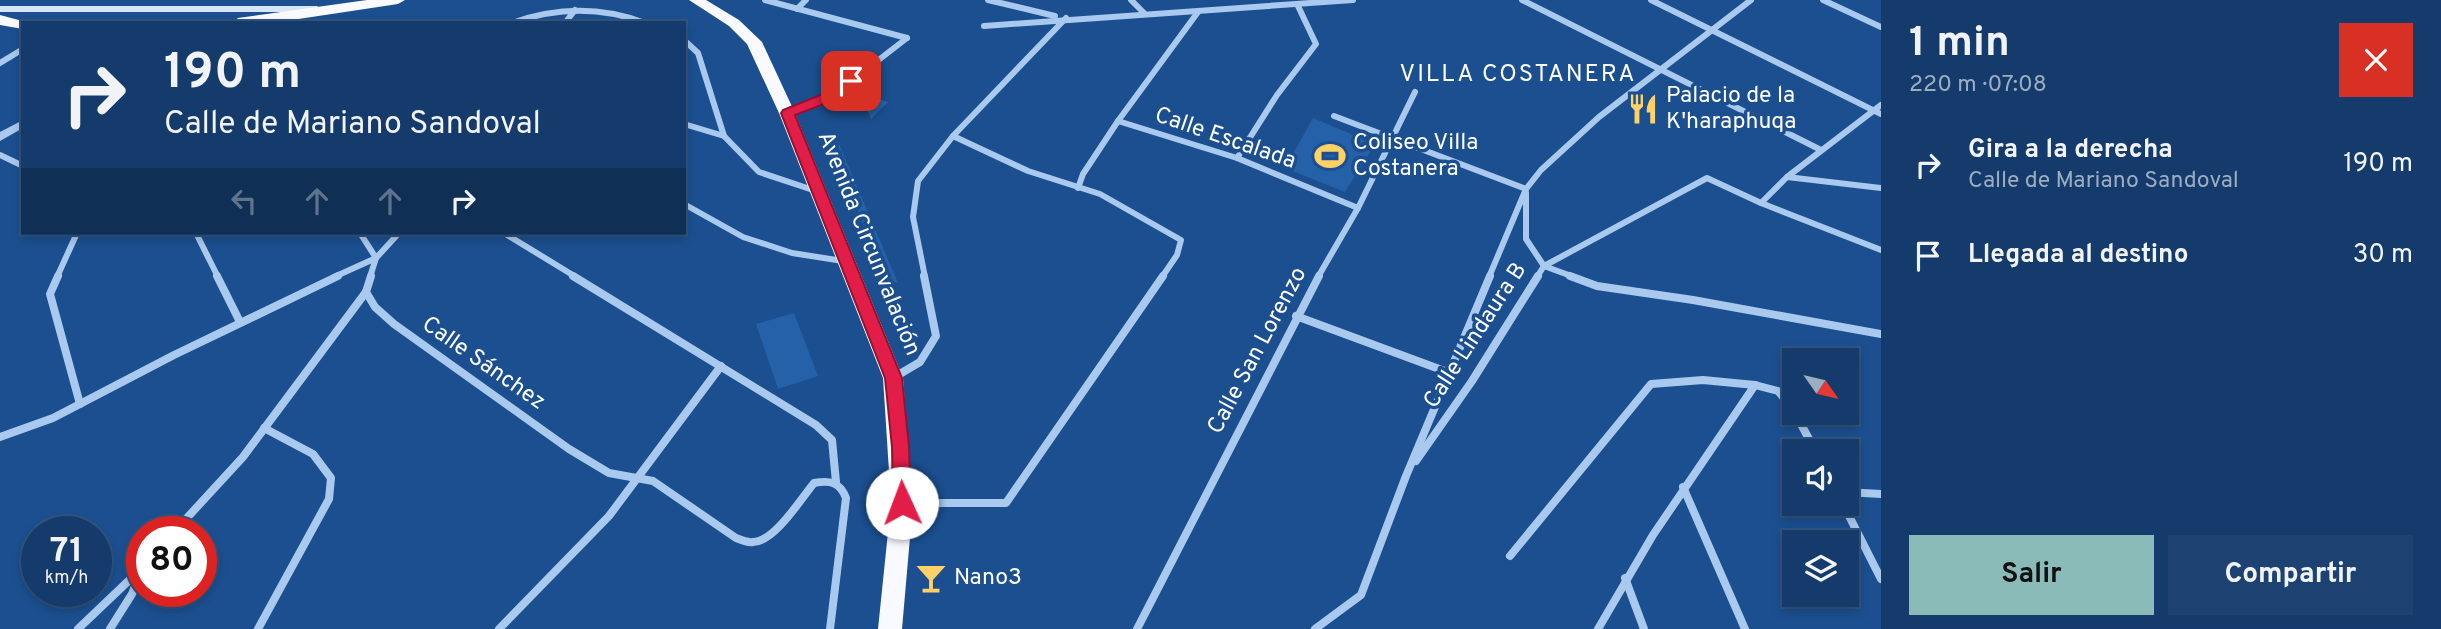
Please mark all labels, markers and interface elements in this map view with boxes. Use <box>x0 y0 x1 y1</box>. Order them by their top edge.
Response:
text: 1 min <box>1909 18 2010 71</box>
button: close <box>2339 23 2413 97</box>
text: 190 m <box>164 44 301 106</box>
icon: right <box>49 49 140 140</box>
pin <box>821 51 881 111</box>
district label: VILLA COSTANERA <box>1400 60 1636 90</box>
icon: arrive <box>832 62 870 100</box>
text: 220 m · 07:08 <box>1909 71 2047 100</box>
place label: Palacio de la K'haraphuqa <box>1666 82 1796 137</box>
restaurant icon: Palacio de la K'haraphuqa <box>1626 92 1660 126</box>
street label: Calle Escalada <box>1151 101 1299 177</box>
text: Calle de Mariano Sandoval <box>164 105 541 145</box>
street label: Avenida Circunvalación <box>810 128 926 360</box>
place label: Coliseo Villa Costanera <box>1353 129 1478 184</box>
text: Gira a la derecha <box>1968 134 2173 167</box>
sports icon: Coliseo Villa Costanera <box>1313 139 1347 173</box>
icon: right <box>1909 146 1947 184</box>
text: 190 m <box>2343 148 2413 181</box>
text: Calle de Mariano Sandoval <box>1968 167 2239 196</box>
icon: left <box>225 182 263 220</box>
icon: ahead <box>298 182 336 220</box>
icon: ahead <box>371 182 409 220</box>
icon: right <box>444 182 482 220</box>
icon: arrive <box>1909 237 1947 275</box>
text: Llegada al destino <box>1968 239 2188 272</box>
text: 30 m <box>2353 239 2413 272</box>
street label: Calle Lindaura B <box>1418 258 1534 414</box>
street label: Calle San Lorenzo <box>1202 262 1314 440</box>
street label: Calle Sánchez <box>415 311 551 417</box>
north arrow <box>1782 348 1858 425</box>
map controls <box>1782 348 1859 607</box>
button: sound <box>1782 439 1859 516</box>
position arrow <box>865 466 939 540</box>
speed limit sign: 80 <box>126 516 217 607</box>
text: 71 <box>50 530 83 574</box>
button: layers <box>1782 530 1859 607</box>
button: Salir <box>1909 535 2154 615</box>
button: Compartir <box>2168 535 2413 615</box>
bar icon: Nano3 <box>914 561 948 595</box>
place label: Nano3 <box>954 564 1022 593</box>
text: km/h <box>45 567 88 590</box>

